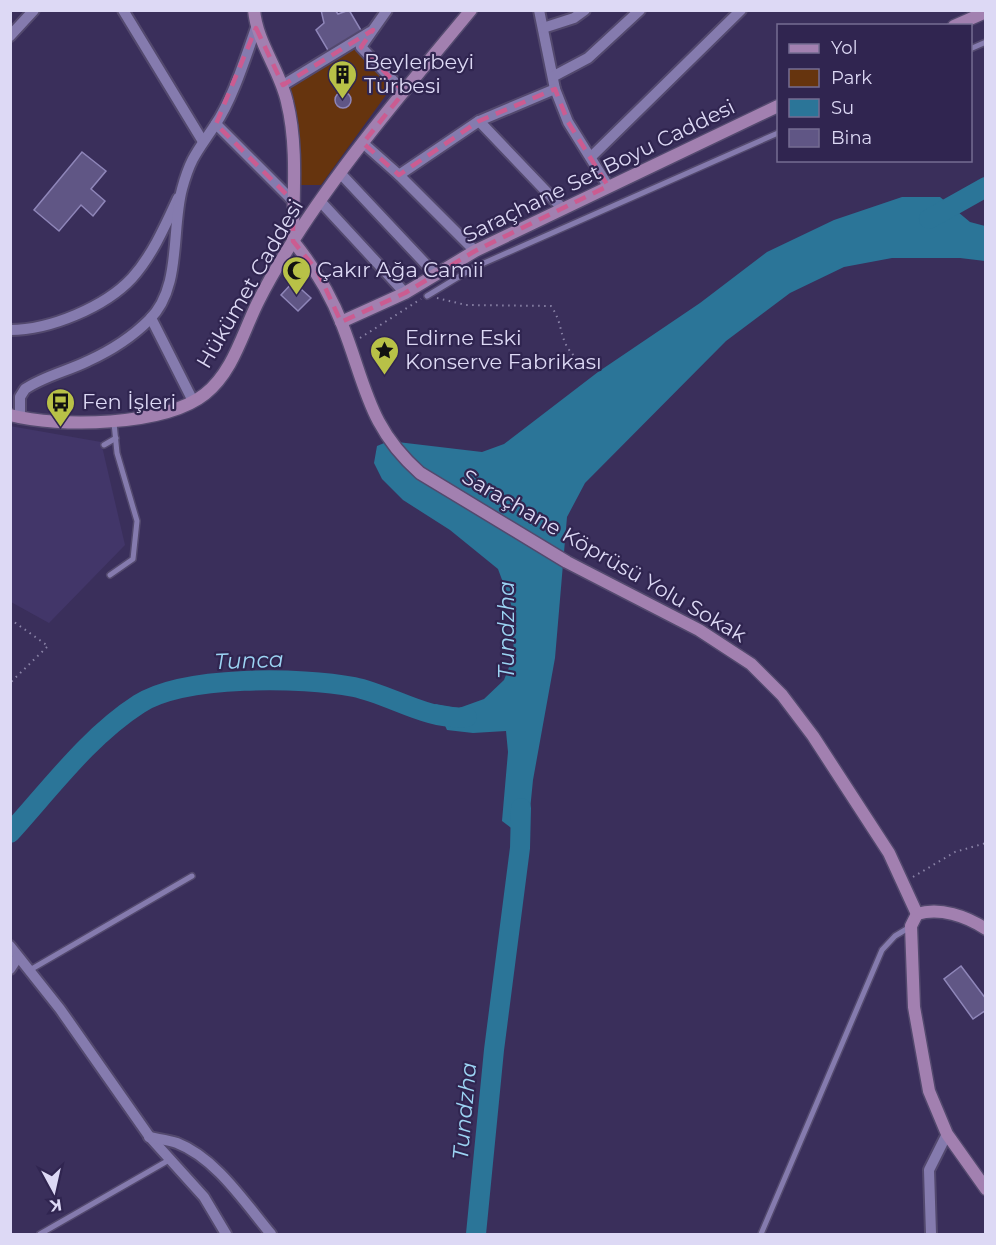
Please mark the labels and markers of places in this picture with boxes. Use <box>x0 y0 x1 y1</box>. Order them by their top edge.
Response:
place label: Beylerbeyi Türbesi <box>364 49 474 98</box>
building icon: Beylerbeyi Türbesi <box>327 58 359 100</box>
mosque icon: Çakır Ağa Camii <box>280 254 312 296</box>
place label: Çakır Ağa Camii <box>317 257 484 282</box>
place label: Edirne Eski Konserve Fabrikası <box>405 325 602 374</box>
place icon: Edirne Eski Konserve Fabrikası <box>368 334 400 376</box>
bus stop icon: Fen İşleri <box>45 386 77 428</box>
place label: Fen İşleri <box>82 389 176 414</box>

